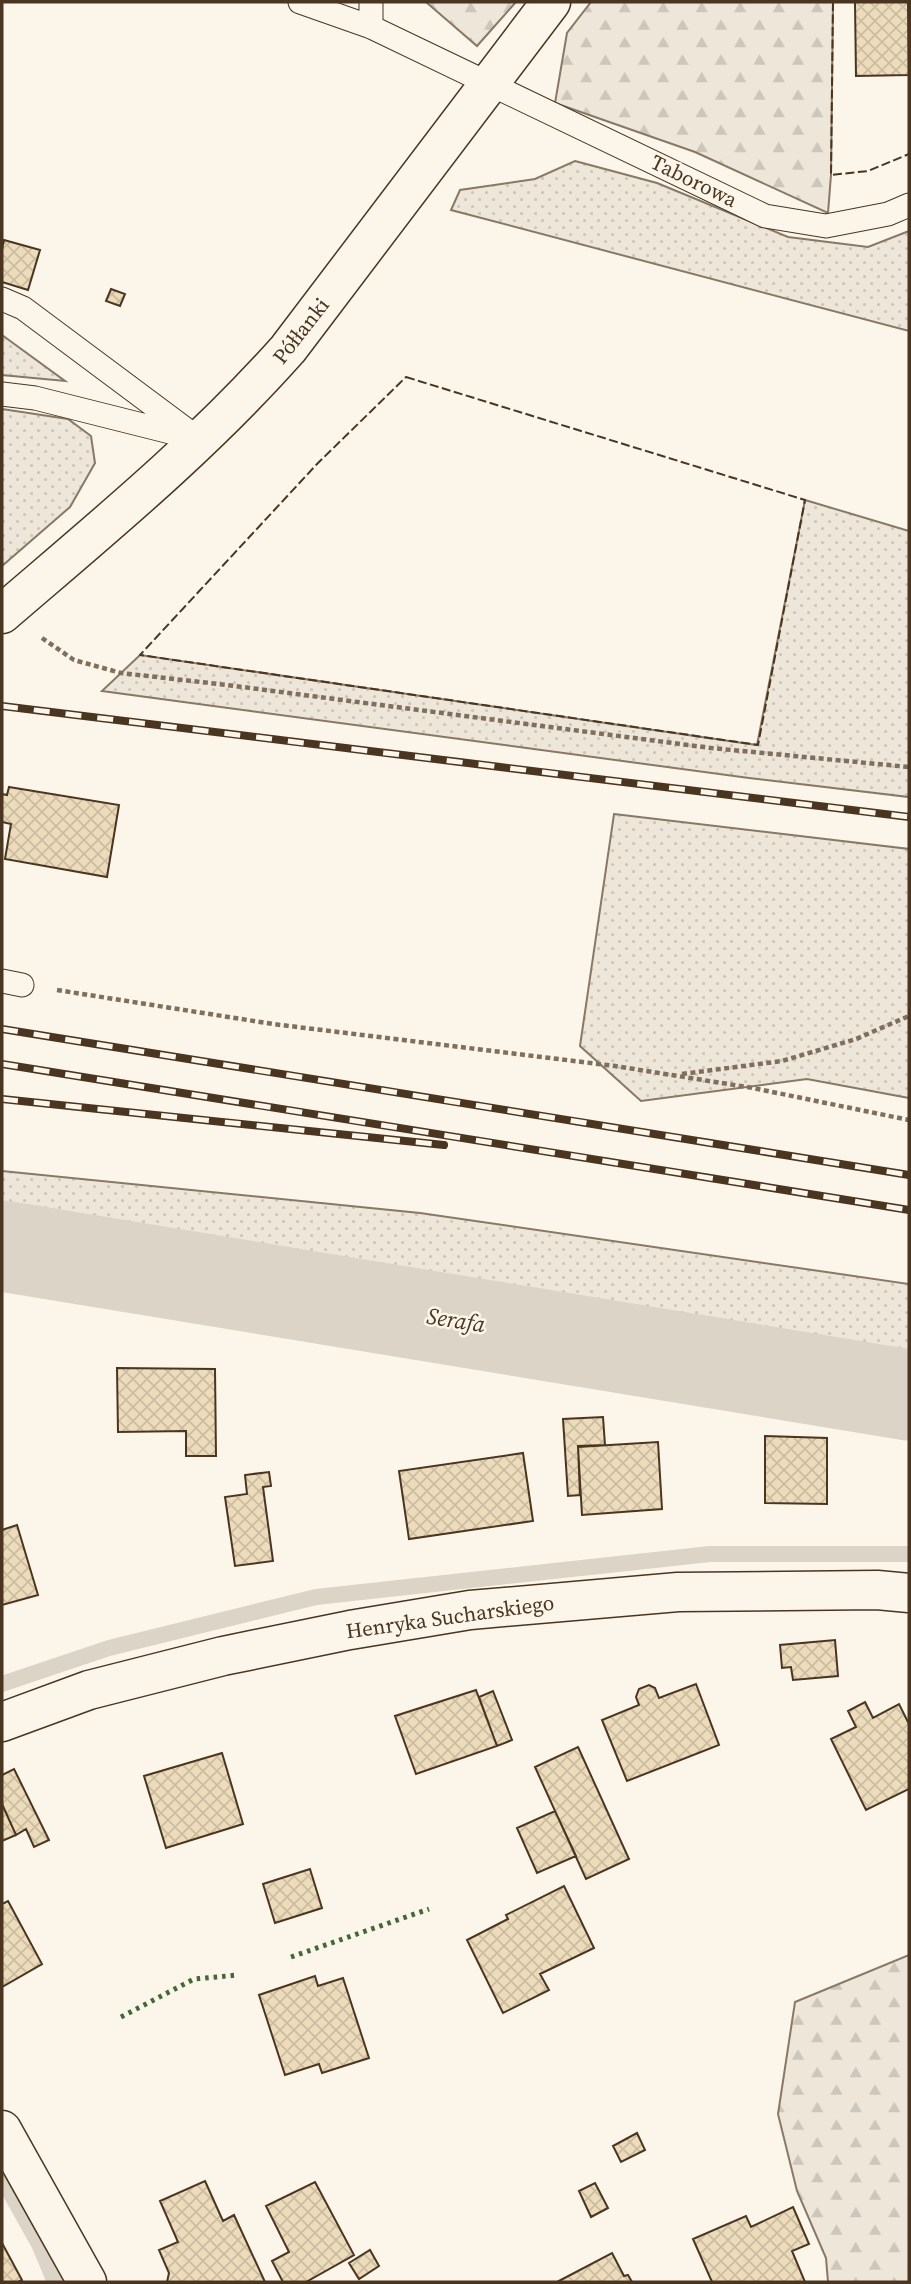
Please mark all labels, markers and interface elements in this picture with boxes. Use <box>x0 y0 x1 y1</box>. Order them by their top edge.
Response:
street label: Taborowa <box>646 147 743 214</box>
street label: Półłanki <box>266 292 336 370</box>
water label: Serafa <box>424 1300 488 1340</box>
street label: Henryka Sucharskiego <box>344 1588 556 1645</box>

